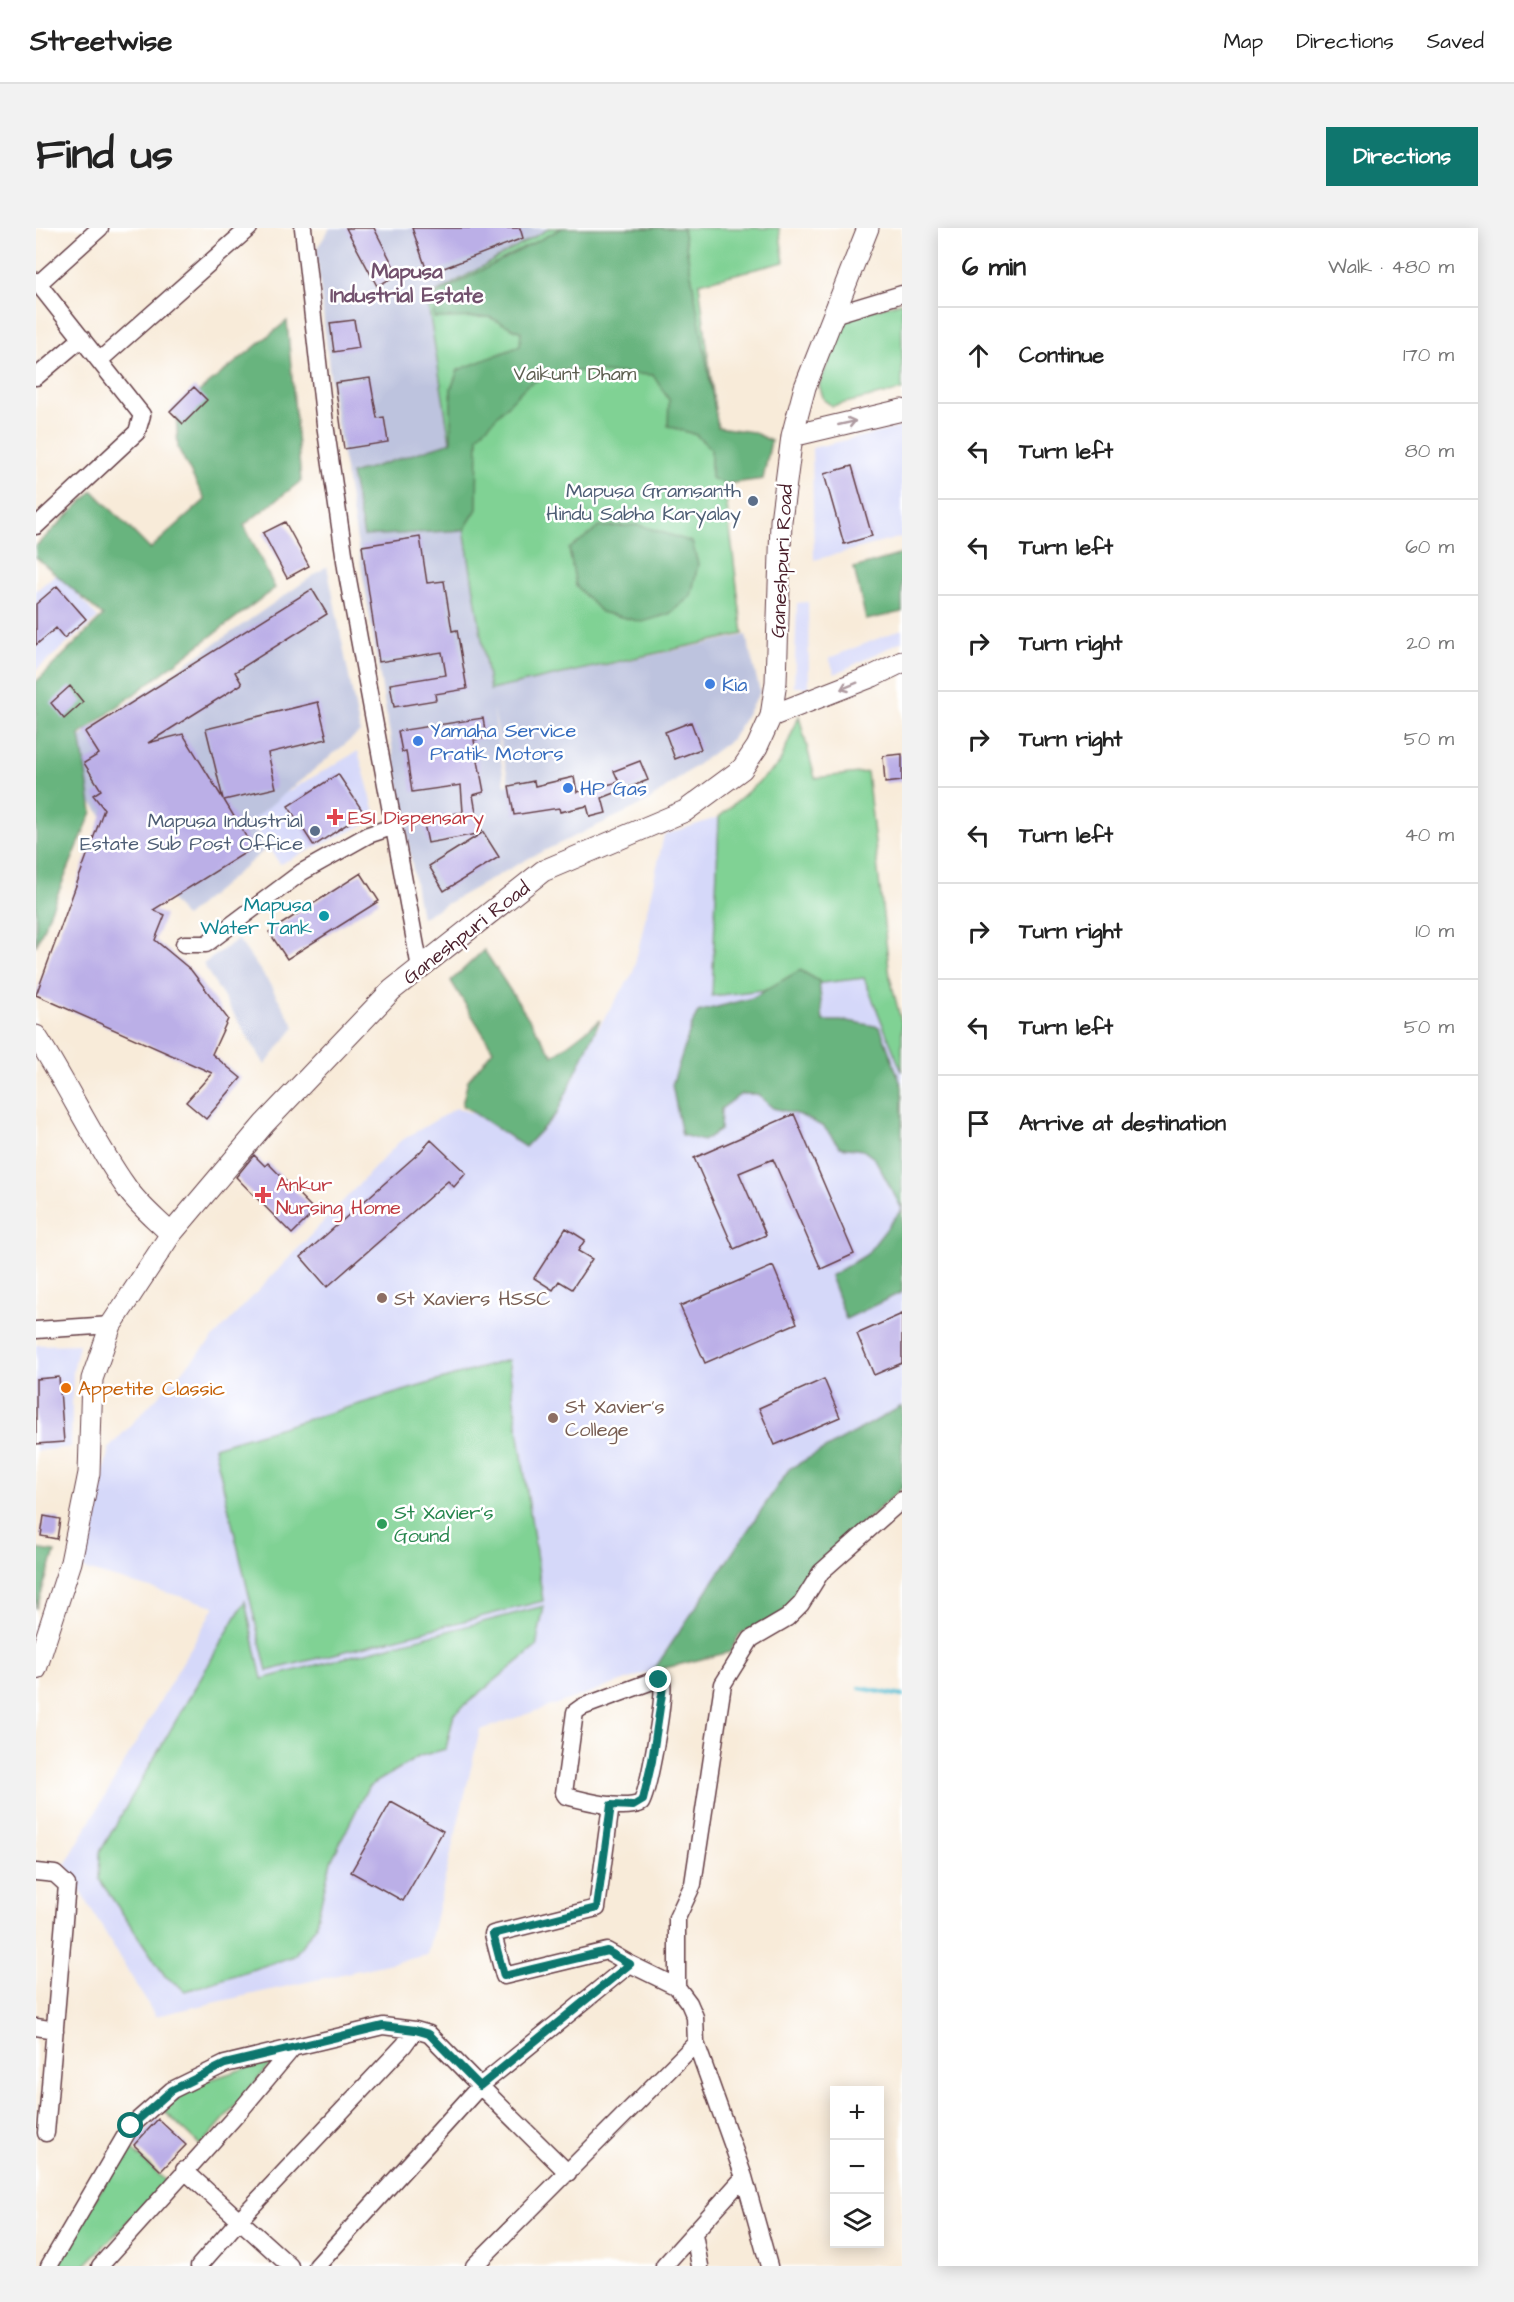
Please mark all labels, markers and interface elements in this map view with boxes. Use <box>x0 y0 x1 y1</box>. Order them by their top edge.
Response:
text: Streetwise <box>30 22 172 61</box>
text: Map <box>1223 27 1263 56</box>
text: Directions <box>1296 27 1394 56</box>
text: Saved <box>1427 27 1484 56</box>
text: Find us <box>36 127 173 185</box>
button: Directions <box>1326 127 1478 186</box>
text: 6 min <box>962 249 1026 285</box>
text: Walk · 480 m <box>1328 253 1454 281</box>
district label: Mapusa Industrial Estate <box>330 257 484 310</box>
icon: ahead <box>962 339 995 372</box>
text: Continue <box>1019 340 1104 371</box>
text: 170 m <box>1403 341 1454 369</box>
park label: Vaikunt Dham <box>514 360 637 388</box>
one-way arrow <box>837 417 856 428</box>
icon: left <box>962 435 995 468</box>
text: Turn left <box>1019 436 1113 467</box>
text: 80 m <box>1405 437 1454 465</box>
place label: Mapusa Gramsanth Hindu Sabha Karyalay <box>546 477 741 529</box>
street label: Ganeshpuri Road <box>764 483 800 639</box>
marker: Mapusa Gramsanth Hindu Sabha Karyalay <box>746 494 760 508</box>
icon: left <box>962 531 995 564</box>
text: Turn left <box>1019 532 1113 563</box>
text: 60 m <box>1405 533 1454 561</box>
icon: right <box>962 627 995 660</box>
text: Turn right <box>1019 628 1122 659</box>
text: 20 m <box>1406 629 1454 657</box>
place label: Kia <box>722 671 747 699</box>
marker: Kia <box>703 677 717 691</box>
one-way arrow <box>840 681 858 692</box>
place label: Yamaha Service Pratik Motors <box>430 717 576 768</box>
icon: right <box>962 723 995 756</box>
text: Turn right <box>1019 724 1122 755</box>
text: 50 m <box>1404 725 1454 753</box>
marker: Yamaha Service Pratik Motors <box>411 734 425 748</box>
place label: HP Gas <box>580 775 647 803</box>
marker: HP Gas <box>561 781 575 795</box>
place label: ESI Dispensary <box>348 804 484 833</box>
place label: Mapusa Industrial Estate Sub Post Office <box>80 807 303 858</box>
marker: ESI Dispensary <box>326 808 344 826</box>
icon: left <box>962 819 995 852</box>
text: Turn left <box>1019 820 1113 851</box>
text: 40 m <box>1404 821 1454 849</box>
marker: Mapusa Industrial Estate Sub Post Office <box>308 824 322 838</box>
street label: Ganeshpuri Road <box>397 874 536 991</box>
place label: Mapusa Water Tank <box>200 891 312 942</box>
marker: Mapusa Water Tank <box>317 909 331 923</box>
icon: right <box>962 915 995 948</box>
text: Turn right <box>1019 916 1122 947</box>
text: 10 m <box>1415 917 1454 945</box>
icon: left <box>962 1011 995 1044</box>
text: Turn left <box>1019 1012 1113 1043</box>
text: 50 m <box>1404 1013 1454 1041</box>
icon: arrive <box>962 1107 995 1140</box>
text: Arrive at destination <box>1019 1108 1226 1139</box>
place label: Ankur Nursing Home <box>276 1171 401 1223</box>
marker: Ankur Nursing Home <box>254 1186 272 1204</box>
place label: St Xaviers HSSC <box>394 1285 550 1313</box>
marker: St Xaviers HSSC <box>375 1291 389 1305</box>
place label: Appetite Classic <box>78 1375 226 1403</box>
marker: Appetite Classic <box>59 1381 73 1395</box>
place label: St Xavier's College <box>565 1393 665 1445</box>
marker: St Xavier's College <box>546 1411 560 1425</box>
place label: St Xavier's Gound <box>394 1499 494 1550</box>
marker: St Xavier's Gound <box>375 1517 389 1531</box>
route end <box>645 1666 671 1692</box>
map controls <box>830 2086 884 2248</box>
button: + <box>830 2086 884 2140</box>
route start <box>117 2112 143 2138</box>
button: − <box>830 2140 884 2194</box>
button: layers <box>830 2194 884 2248</box>

